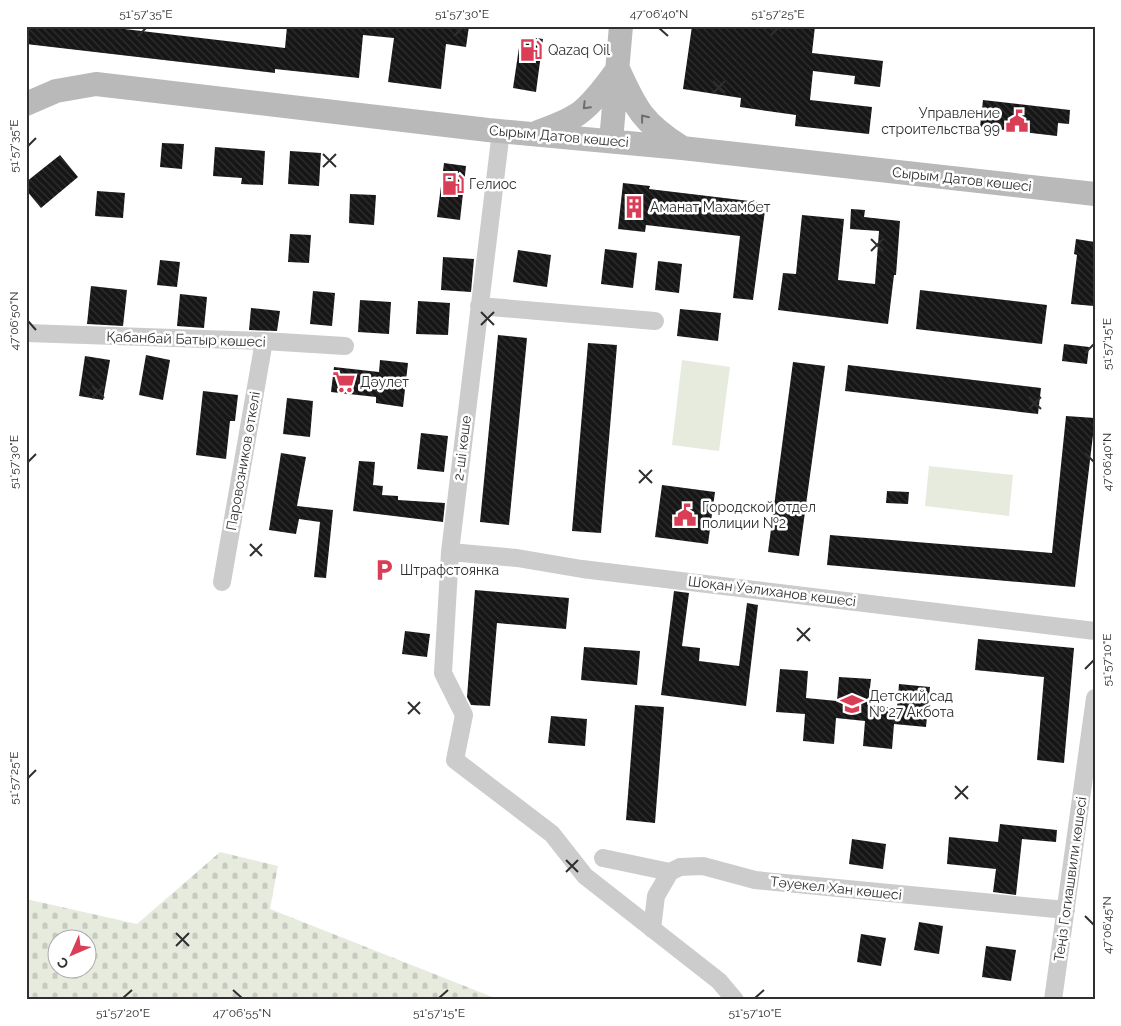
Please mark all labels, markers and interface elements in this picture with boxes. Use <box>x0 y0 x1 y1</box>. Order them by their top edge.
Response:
text: 51°57'35"E <box>119 7 173 21</box>
text: 51°57'30"E <box>435 7 489 21</box>
text: 47°06'40"N <box>630 7 688 21</box>
text: 51°57'25"E <box>751 7 805 21</box>
fuel station icon: Qazaq Oil <box>518 37 544 63</box>
place label: Qazaq Oil <box>548 42 610 58</box>
one-way arrow <box>583 101 592 110</box>
place label: Управление строительства 99 <box>881 105 1000 137</box>
public building icon: Управление строительства 99 <box>1004 108 1030 134</box>
one-way arrow <box>641 114 650 123</box>
text: 51°57'35"E <box>7 119 21 173</box>
street label: Сырым Датов көшесі <box>489 122 629 150</box>
street label: Сырым Датов көшесі <box>892 164 1032 194</box>
fuel station icon: Гелиос <box>440 171 466 197</box>
place label: Гелиос <box>469 176 517 192</box>
building icon: Аманат Махамбет <box>621 194 647 220</box>
place label: Аманат Махамбет <box>650 199 771 215</box>
text: 47°06'50"N <box>7 291 21 351</box>
text: 51°57'15"E <box>1100 318 1114 370</box>
street label: Қабанбай Батыр көшесі <box>106 328 266 350</box>
supermarket icon: Дәулет <box>331 369 357 395</box>
place label: Дәулет <box>360 374 409 390</box>
street label: Паровозников өткелі <box>223 390 263 532</box>
street label: 2-ші көше <box>450 414 474 482</box>
text: 47°06'40"N <box>1100 433 1114 491</box>
text: 51°57'30"E <box>7 435 21 489</box>
place label: Городской отдел полиции №2 <box>702 499 816 531</box>
public building icon: Городской отдел полиции №2 <box>672 502 698 528</box>
parking icon: Штрафстоянка <box>371 557 397 583</box>
place label: Штрафстоянка <box>400 562 499 578</box>
street label: Шоқан Уәлиханов көшесі <box>687 573 857 609</box>
text: 51°57'10"E <box>1100 634 1114 686</box>
place label: Детский сад № 27 Акбота <box>869 688 954 720</box>
school or university icon: Детский сад № 27 Акбота <box>839 691 865 717</box>
text: 51°57'25"E <box>7 751 21 805</box>
street label: Теңіз Гогиашвили көшесі <box>1051 796 1089 962</box>
street label: Тәуекел Хан көшесі <box>769 873 903 903</box>
text: 47°06'45"N <box>1100 896 1114 954</box>
north arrow <box>48 928 98 978</box>
text: С <box>53 954 72 972</box>
text: 51°57'20"E <box>96 1006 150 1020</box>
text: 47°06'55"N <box>213 1006 271 1020</box>
text: 51°57'15"E <box>413 1006 465 1020</box>
text: 51°57'10"E <box>729 1006 781 1020</box>

